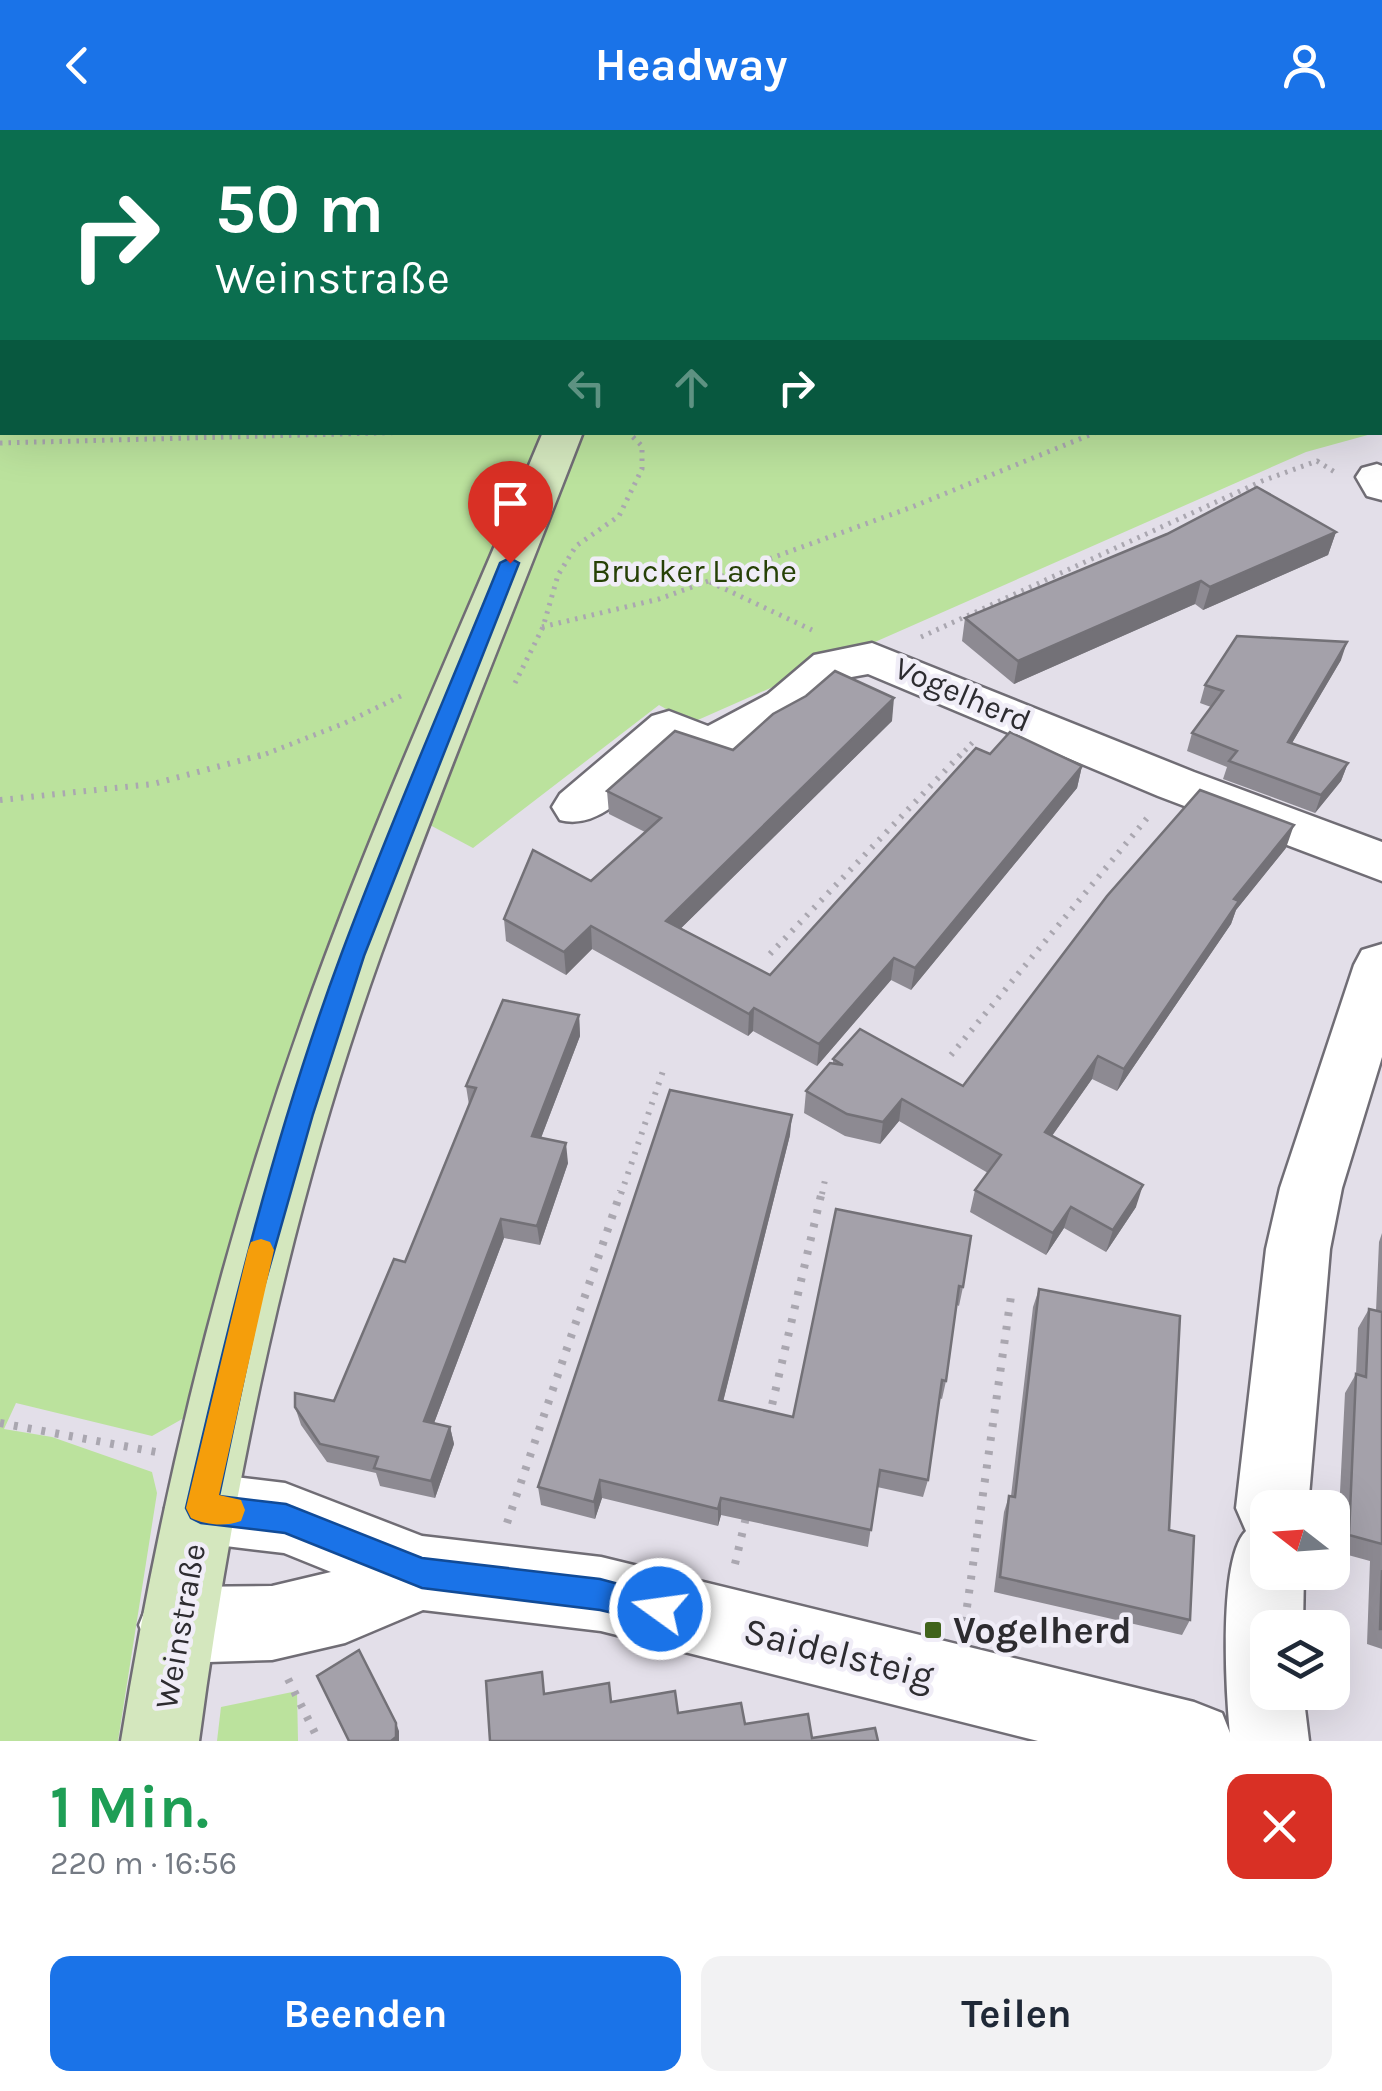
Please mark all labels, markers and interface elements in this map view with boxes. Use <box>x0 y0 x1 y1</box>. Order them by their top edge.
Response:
icon: back <box>50 38 105 93</box>
icon: person <box>1277 38 1332 93</box>
text: Headway <box>595 39 787 91</box>
text: 50 m <box>215 168 384 250</box>
icon: right <box>50 170 180 300</box>
text: Weinstraße <box>215 252 450 304</box>
icon: left <box>559 360 614 415</box>
icon: ahead <box>664 360 719 415</box>
icon: right <box>769 360 824 415</box>
pin <box>468 461 553 564</box>
icon: arrive <box>483 476 538 531</box>
park label: Brucker Lache <box>591 553 797 590</box>
street label: Vogelherd <box>889 649 1036 740</box>
north arrow <box>1250 1490 1350 1590</box>
map controls <box>1250 1490 1350 1710</box>
street label: Weinstraße <box>148 1541 213 1712</box>
position arrow <box>608 1557 712 1661</box>
street label: Saidelsteig <box>739 1608 939 1699</box>
place label: Vogelherd <box>953 1608 1132 1653</box>
button: layers <box>1250 1610 1350 1710</box>
marker: Vogelherd <box>922 1619 944 1641</box>
text: 1 Min. <box>50 1772 209 1842</box>
button: close <box>1227 1774 1332 1879</box>
text: 220 m · 16:56 <box>50 1845 237 1882</box>
button: Beenden <box>50 1956 681 2071</box>
button: Teilen <box>701 1956 1332 2071</box>

